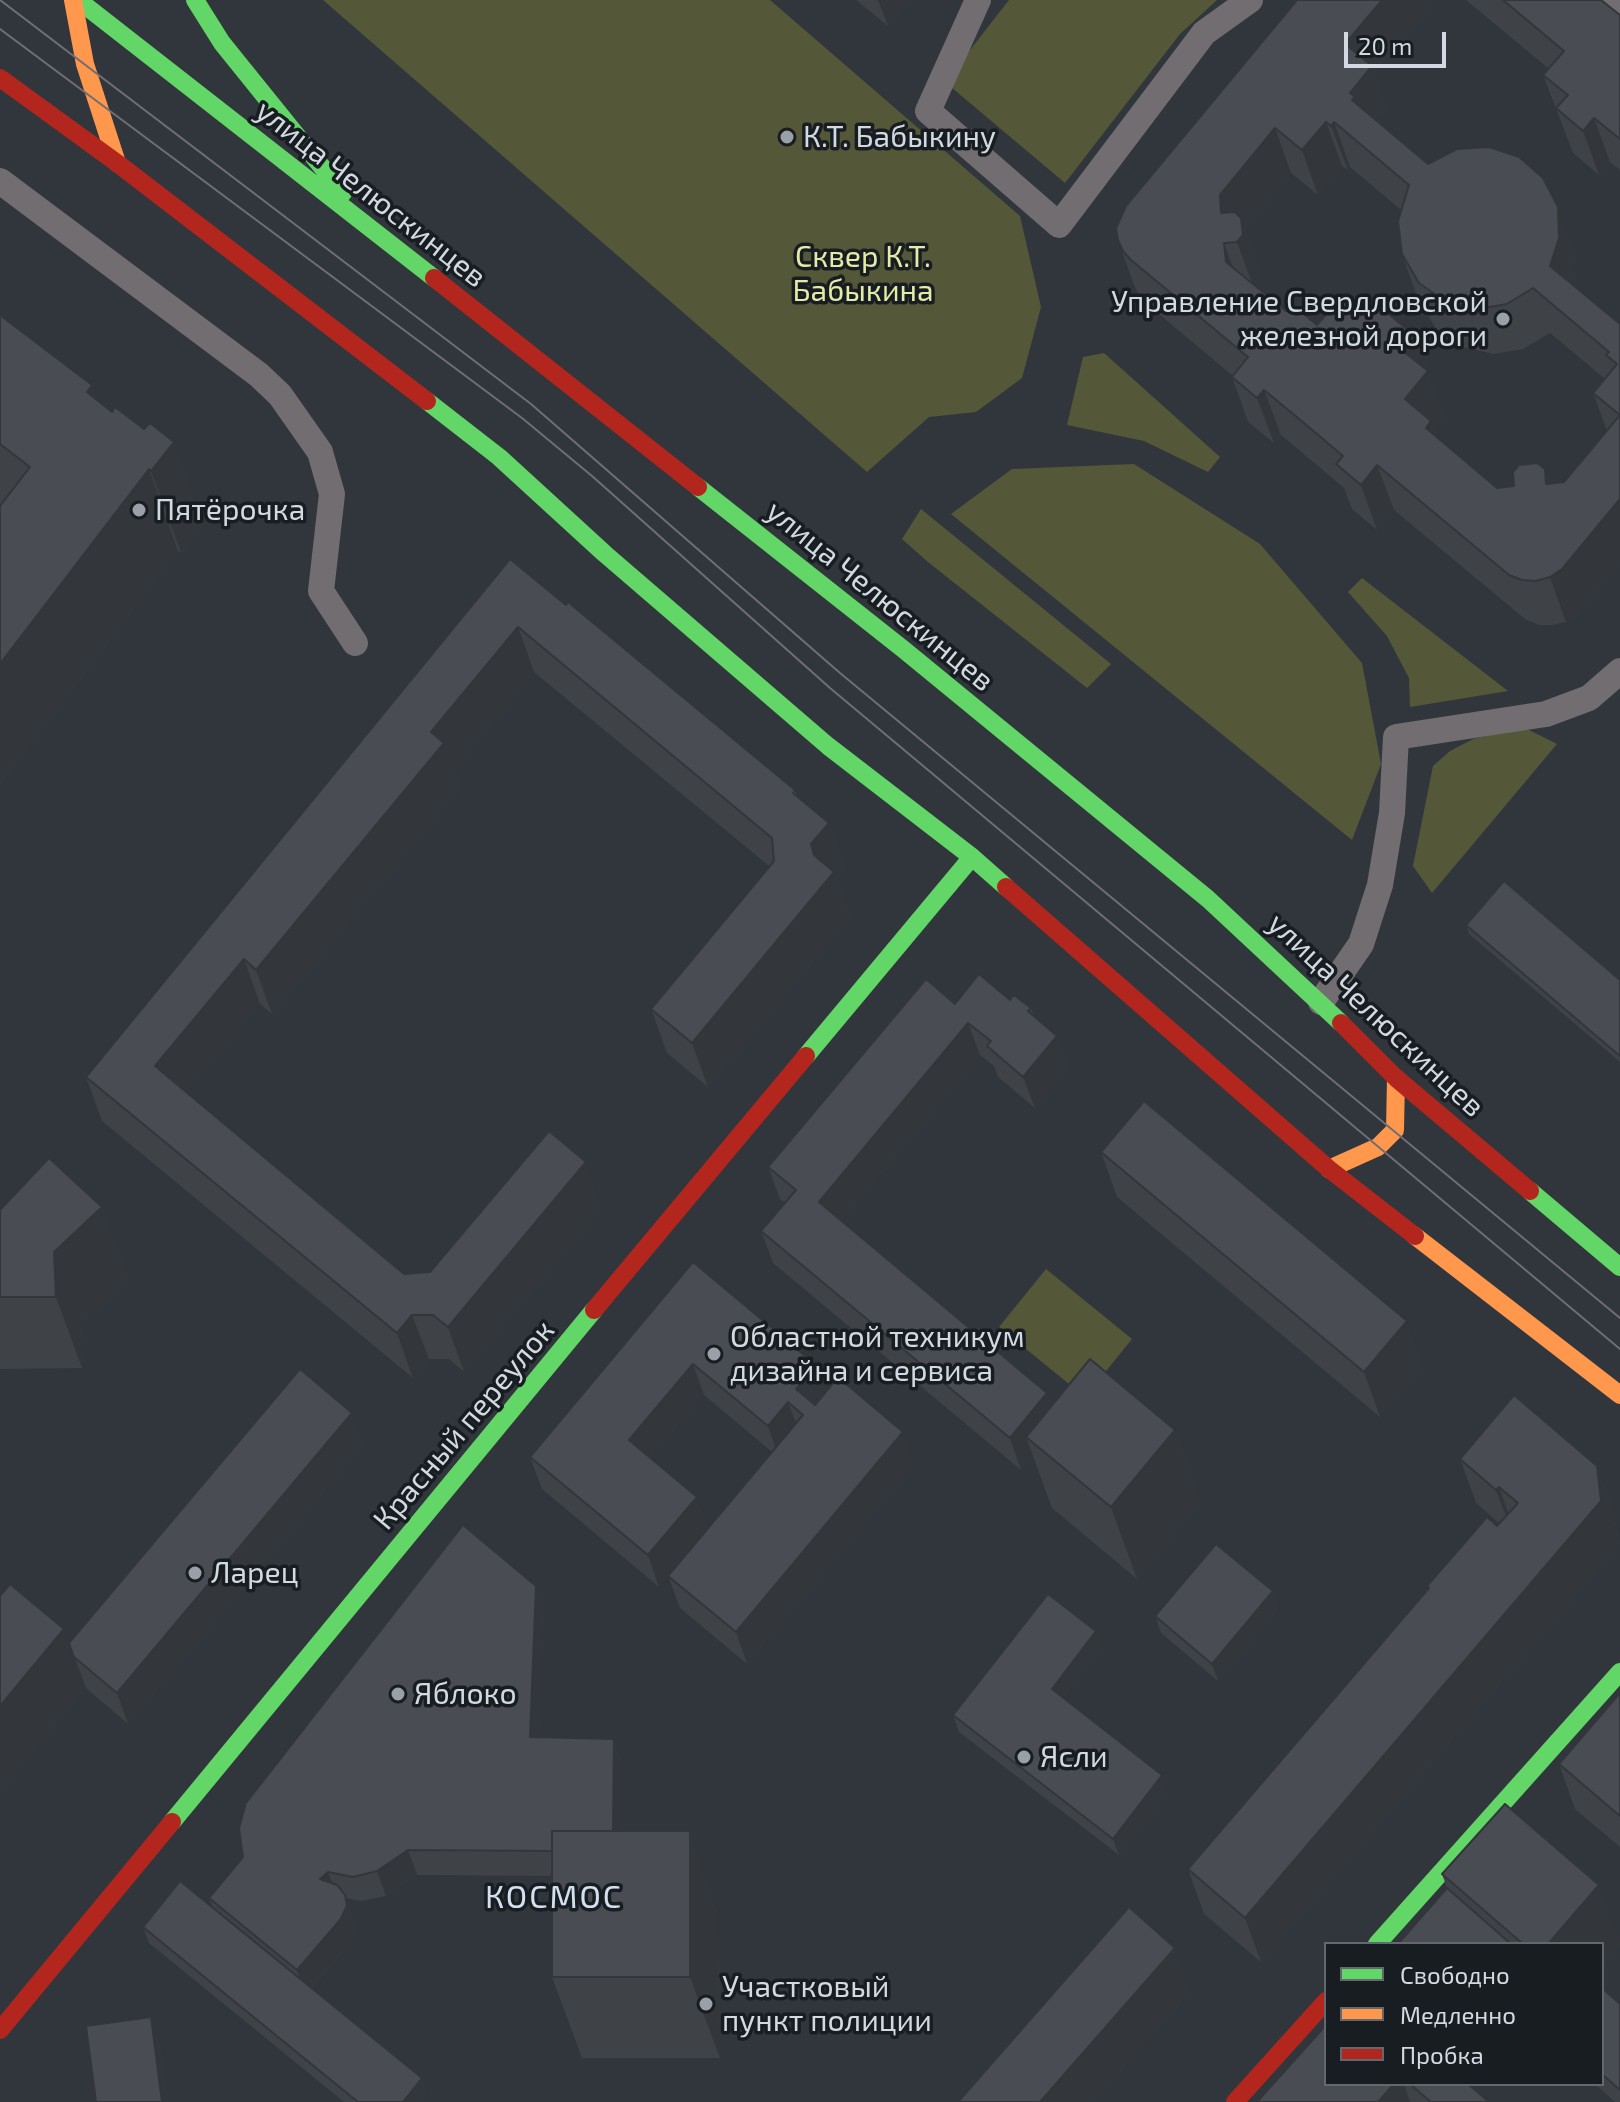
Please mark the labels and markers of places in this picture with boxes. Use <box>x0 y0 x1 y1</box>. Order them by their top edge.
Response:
place label: К.Т. Бабыкину <box>803 119 996 155</box>
marker: К.Т. Бабыкину <box>778 128 796 146</box>
place label: Управление Свердловской железной дороги <box>1111 284 1487 354</box>
marker: Управление Свердловской железной дороги <box>1494 310 1512 328</box>
place label: Пятёрочка <box>155 492 305 528</box>
marker: Пятёрочка <box>130 501 148 519</box>
place label: Областной техникум дизайна и сервиса <box>730 1319 1025 1390</box>
marker: Областной техникум дизайна и сервиса <box>705 1345 723 1363</box>
place label: Ларец <box>211 1555 299 1591</box>
marker: Ларец <box>186 1564 204 1582</box>
place label: Яблоко <box>414 1676 517 1712</box>
marker: Яблоко <box>389 1685 407 1703</box>
place label: Ясли <box>1040 1739 1108 1775</box>
marker: Ясли <box>1015 1748 1033 1766</box>
place label: Участковый пункт полиции <box>722 1969 932 2040</box>
marker: Участковый пункт полиции <box>697 1995 715 2013</box>

